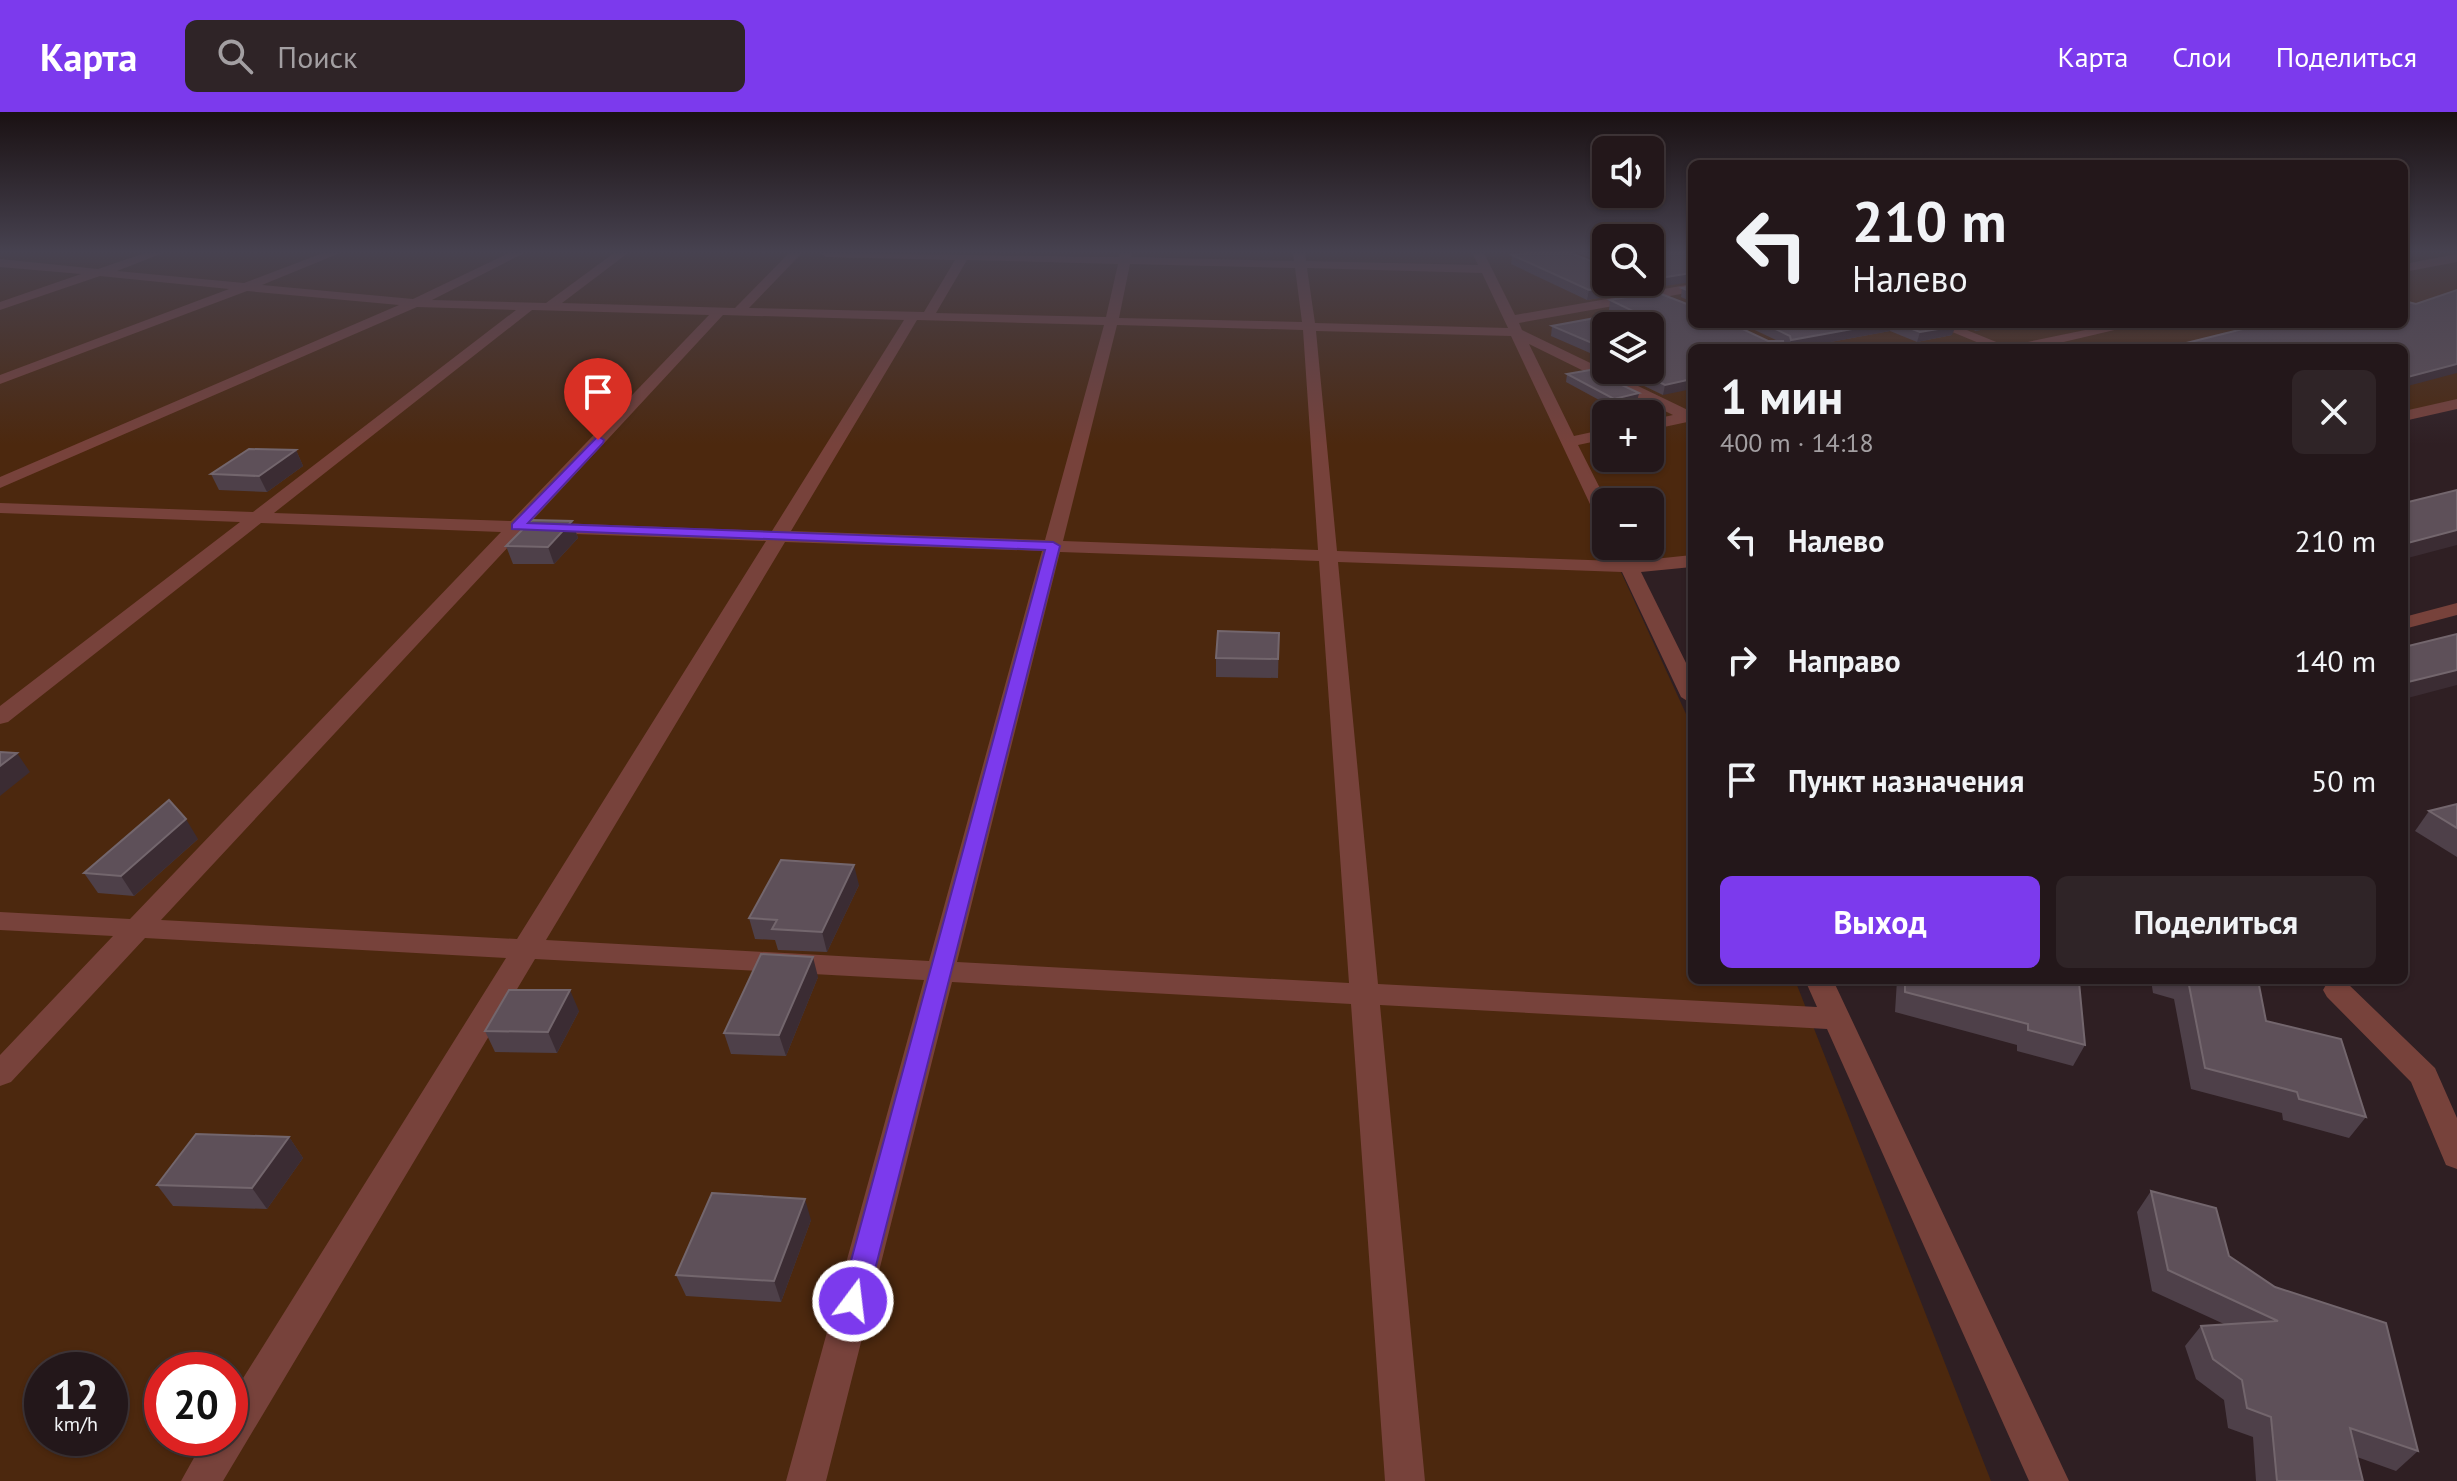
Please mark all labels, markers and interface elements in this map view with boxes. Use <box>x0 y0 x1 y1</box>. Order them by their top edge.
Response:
search box <box>185 20 745 92</box>
text: Карта <box>40 32 137 81</box>
icon: search <box>213 34 257 78</box>
text: Поиск <box>277 37 357 76</box>
text: Карта <box>2058 38 2128 75</box>
text: Слои <box>2172 38 2232 75</box>
text: Поделиться <box>2276 38 2417 75</box>
map controls <box>1592 136 1664 560</box>
button: sound <box>1592 136 1664 208</box>
text: 210 m <box>1852 185 2007 257</box>
icon: left <box>1720 192 1824 296</box>
button: search <box>1592 224 1664 296</box>
text: Налево <box>1852 255 1968 302</box>
button: layers <box>1592 312 1664 384</box>
pin <box>564 358 632 440</box>
text: 1 мин <box>1720 365 1843 427</box>
icon: arrive <box>576 370 620 414</box>
button: close <box>2292 370 2376 454</box>
button: + <box>1592 400 1664 472</box>
text: 400 m · 14:18 <box>1720 426 1874 459</box>
button: − <box>1592 488 1664 560</box>
icon: left <box>1720 518 1764 562</box>
text: Налево <box>1788 521 1884 560</box>
text: 210 m <box>2295 521 2376 560</box>
icon: right <box>1720 638 1764 682</box>
text: Направо <box>1788 641 1901 680</box>
text: 140 m <box>2295 641 2376 680</box>
icon: arrive <box>1720 758 1764 802</box>
text: Пункт назначения <box>1788 761 2024 800</box>
text: 50 m <box>2311 761 2376 800</box>
button: Выход <box>1720 876 2040 968</box>
button: Поделиться <box>2056 876 2376 968</box>
position arrow <box>811 1259 895 1343</box>
speed limit sign: 20 <box>144 1352 248 1456</box>
text: 12 <box>53 1368 99 1420</box>
text: km/h <box>54 1411 98 1437</box>

